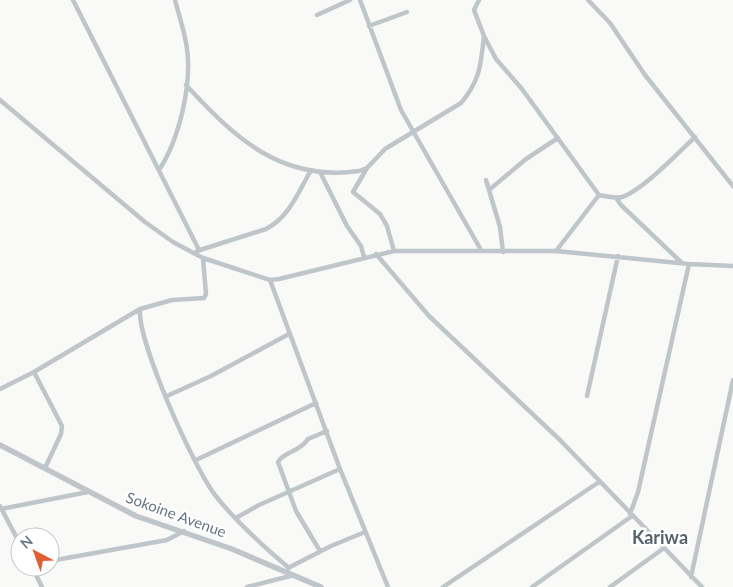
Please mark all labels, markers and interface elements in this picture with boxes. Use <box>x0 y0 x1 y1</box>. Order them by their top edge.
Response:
street label: Sokoine Avenue <box>124 488 229 541</box>
district label: Kariwa <box>632 526 688 548</box>
north arrow <box>10 527 60 577</box>
text: N <box>16 532 36 552</box>

